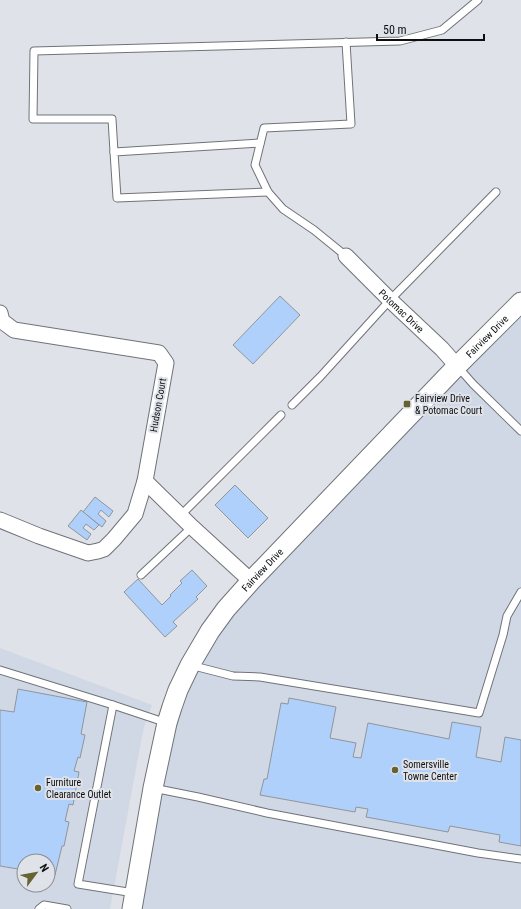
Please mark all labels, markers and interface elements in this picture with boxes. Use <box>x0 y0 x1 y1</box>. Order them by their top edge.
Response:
scale bar <box>377 16 484 42</box>
text: 50 m <box>383 23 407 37</box>
street label: Potomac Drive <box>377 287 426 335</box>
street label: Fairview Drive <box>464 313 510 359</box>
street label: Hudson Court <box>148 377 168 433</box>
place label: Fairview Drive & Potomac Court <box>415 393 482 416</box>
marker: Fairview Drive & Potomac Court <box>402 399 412 409</box>
street label: Fairview Drive <box>239 546 285 593</box>
place label: Somersville Towne Center <box>403 759 457 782</box>
marker: Somersville Towne Center <box>390 765 400 775</box>
place label: Furniture Clearance Outlet <box>46 777 111 800</box>
marker: Furniture Clearance Outlet <box>33 783 43 793</box>
north arrow <box>16 853 56 893</box>
text: N <box>37 862 51 874</box>

